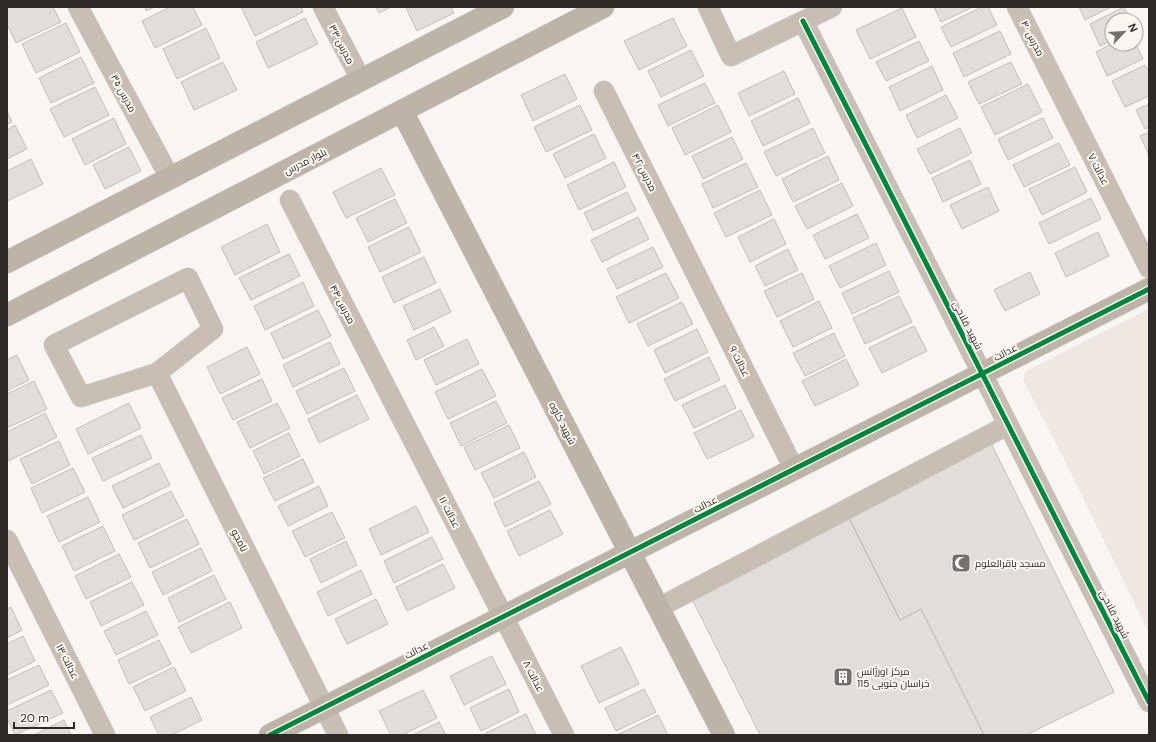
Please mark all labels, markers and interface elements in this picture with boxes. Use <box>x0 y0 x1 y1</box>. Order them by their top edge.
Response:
north arrow <box>1104 12 1144 52</box>
street label: مدرس ۴۰ <box>1018 18 1047 58</box>
text: N <box>1125 21 1141 34</box>
street label: مدرس ۳۳ <box>326 22 357 66</box>
street label: مدرس ۳۵ <box>108 72 139 115</box>
street label: بلوار مدرس <box>282 145 329 178</box>
street label: مدرس ۴۲ <box>629 151 660 193</box>
street label: عدالت ۷ <box>1085 151 1112 187</box>
street label: مدرس ۴۴ <box>327 282 358 326</box>
street label: شهید فلاحی <box>950 299 985 352</box>
street label: عدالت <box>991 341 1019 364</box>
street label: عدالت ۹ <box>726 344 753 379</box>
street label: شهید کاوه <box>546 400 579 447</box>
street label: عدالت <box>691 493 719 516</box>
street label: عدالت ۱۱ <box>436 494 463 530</box>
street label: نامجو <box>228 527 251 554</box>
mosque icon: مسجد باقرالعلوم <box>950 552 972 574</box>
place label: مسجد باقرالعلوم <box>975 557 1046 571</box>
street label: شهید فلاحی <box>1097 588 1132 641</box>
street label: عدالت <box>402 639 430 662</box>
street label: عدالت ۱۳ <box>53 642 82 681</box>
street label: عدالت ۸ <box>520 658 547 694</box>
place label: مرکز اورژانس 115 خراسان جنوبی <box>857 665 930 690</box>
building icon: مرکز اورژانس 115 خراسان جنوبی <box>832 666 854 688</box>
scale bar <box>14 704 74 730</box>
text: 20 m <box>20 710 49 726</box>

